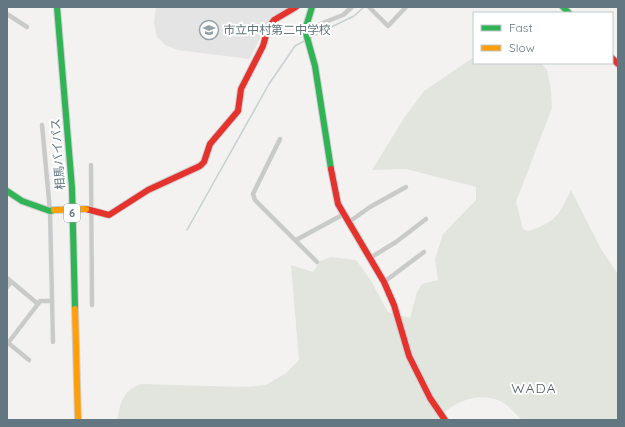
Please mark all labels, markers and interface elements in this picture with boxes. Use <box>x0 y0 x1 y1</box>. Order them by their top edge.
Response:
legend <box>473 12 613 64</box>
school or university icon: 市立中村第二中学校 <box>198 19 220 41</box>
text: Fast <box>509 20 533 35</box>
place label: 市立中村第二中学校 <box>223 22 331 37</box>
text: Slow <box>509 40 535 55</box>
street label: 相馬バイパス <box>48 118 67 190</box>
road number: 6 <box>64 204 80 222</box>
district label: WADA <box>511 379 557 397</box>

